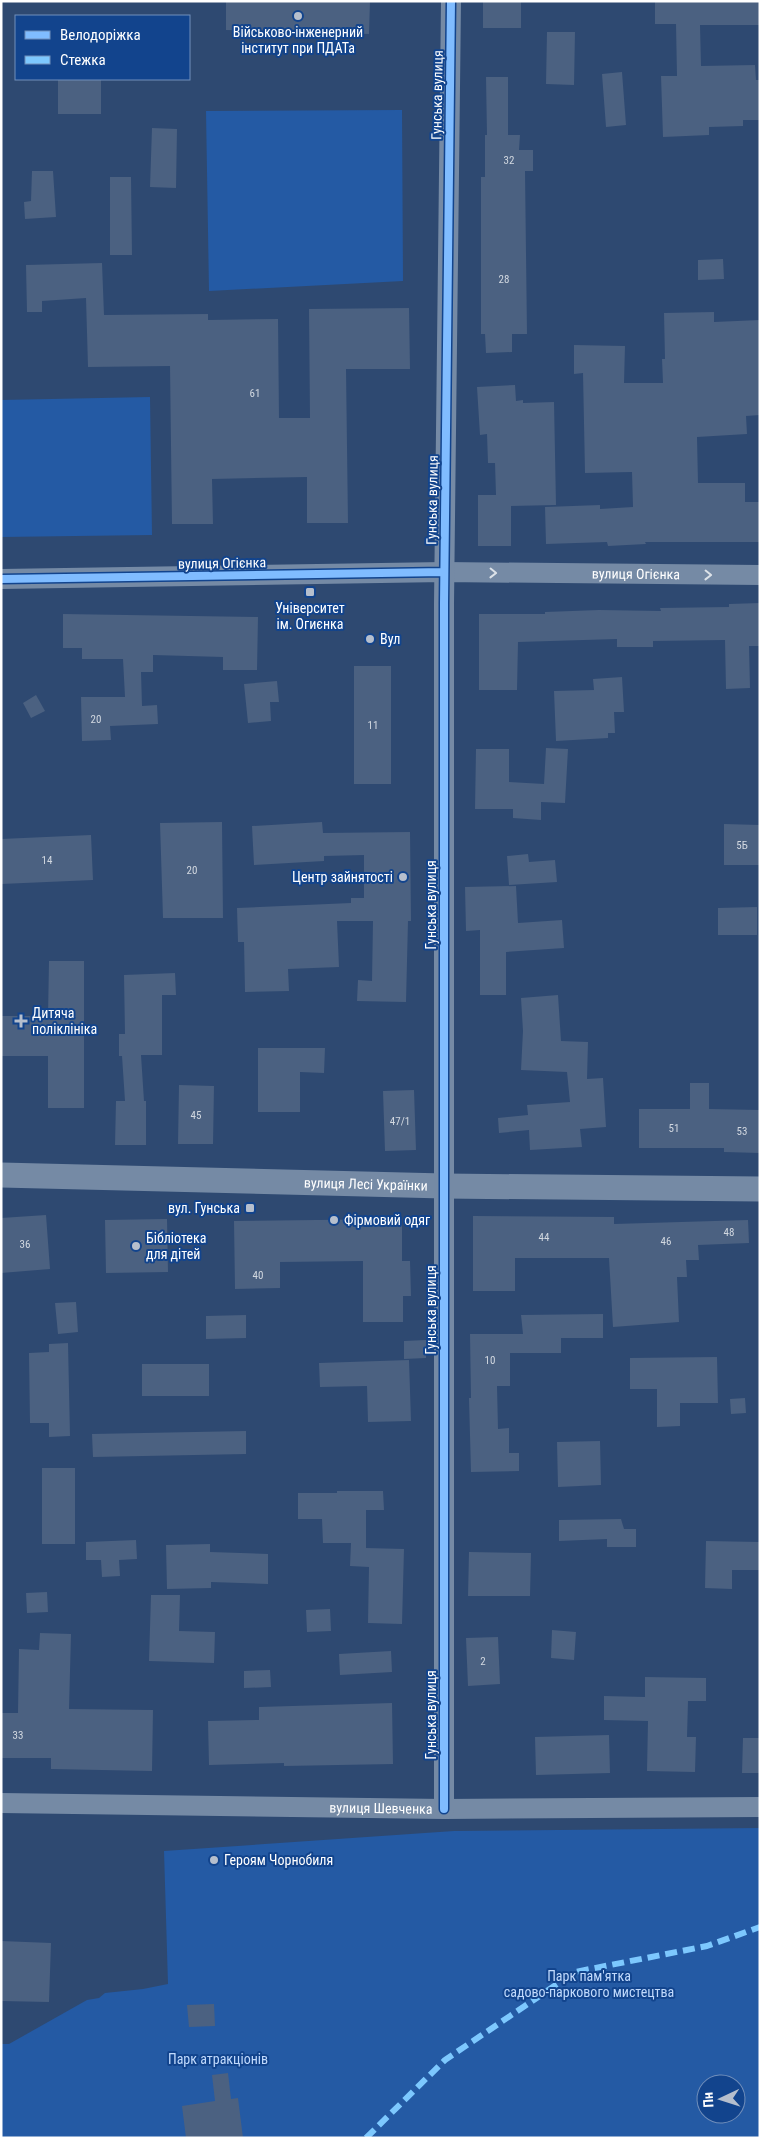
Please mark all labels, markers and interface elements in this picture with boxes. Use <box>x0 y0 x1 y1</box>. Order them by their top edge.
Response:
marker: Військово-інженерний інститут при ПДАТа <box>292 10 304 22</box>
legend <box>15 15 190 80</box>
place label: Військово-інженерний інститут при ПДАТа <box>233 24 363 56</box>
text: Велодоріжка <box>60 26 141 44</box>
street label: Гунська вулиця <box>428 50 446 140</box>
text: Стежка <box>60 51 106 69</box>
house number: 32 <box>504 154 514 167</box>
house number: 28 <box>499 273 509 286</box>
house number: 61 <box>250 387 260 400</box>
street label: Гунська вулиця <box>423 455 441 545</box>
street label: вулиця Огієнка <box>178 554 266 572</box>
street label: вулиця Огієнка <box>592 565 680 582</box>
one-way arrow <box>490 568 497 578</box>
one-way arrow <box>704 570 712 580</box>
marker: Університет ім. Огиєнка <box>304 586 316 598</box>
place label: Університет ім. Огиєнка <box>275 600 345 632</box>
place label: Вул <box>380 631 400 647</box>
marker: Вул <box>364 633 376 645</box>
house number: 20 <box>91 713 101 726</box>
house number: 11 <box>368 719 378 732</box>
house number: 5Б <box>736 839 748 852</box>
house number: 14 <box>42 854 53 867</box>
street label: Гунська вулиця <box>423 860 439 950</box>
house number: 20 <box>187 864 197 877</box>
place label: Центр зайнятості <box>292 869 393 885</box>
marker: Центр зайнятості <box>397 871 409 883</box>
place label: Дитяча поліклініка <box>32 1005 97 1037</box>
marker: Дитяча поліклініка <box>14 1014 28 1028</box>
house number: 45 <box>191 1109 201 1122</box>
house number: 47/1 <box>390 1115 410 1128</box>
house number: 51 <box>669 1122 679 1135</box>
house number: 53 <box>737 1125 747 1138</box>
street label: вулиця Лесі Українки <box>304 1175 428 1194</box>
place label: вул. Гунська <box>168 1200 240 1216</box>
marker: вул. Гунська <box>244 1202 256 1214</box>
place label: Фірмовий одяг <box>344 1212 430 1228</box>
marker: Фірмовий одяг <box>328 1214 340 1226</box>
house number: 48 <box>724 1226 734 1239</box>
place label: Бібліотека для дітей <box>146 1230 206 1262</box>
house number: 44 <box>539 1231 550 1244</box>
house number: 46 <box>661 1235 671 1248</box>
house number: 36 <box>20 1238 30 1251</box>
marker: Бібліотека для дітей <box>130 1240 142 1252</box>
street label: Гунська вулиця <box>423 1265 439 1355</box>
house number: 40 <box>253 1269 263 1282</box>
house number: 10 <box>485 1354 495 1367</box>
house number: 2 <box>480 1655 486 1668</box>
street label: Гунська вулиця <box>423 1670 439 1760</box>
house number: 33 <box>13 1729 23 1742</box>
street label: вулиця Шевченка <box>329 1799 433 1817</box>
place label: Героям Чорнобиля <box>224 1852 333 1868</box>
marker: Героям Чорнобиля <box>208 1854 220 1866</box>
park label: Парк пам'ятка садово-паркового мистецтва <box>504 1968 674 2000</box>
park label: Парк атракціонів <box>168 2051 268 2067</box>
north arrow <box>696 2074 746 2124</box>
text: Пн <box>700 2092 717 2108</box>

